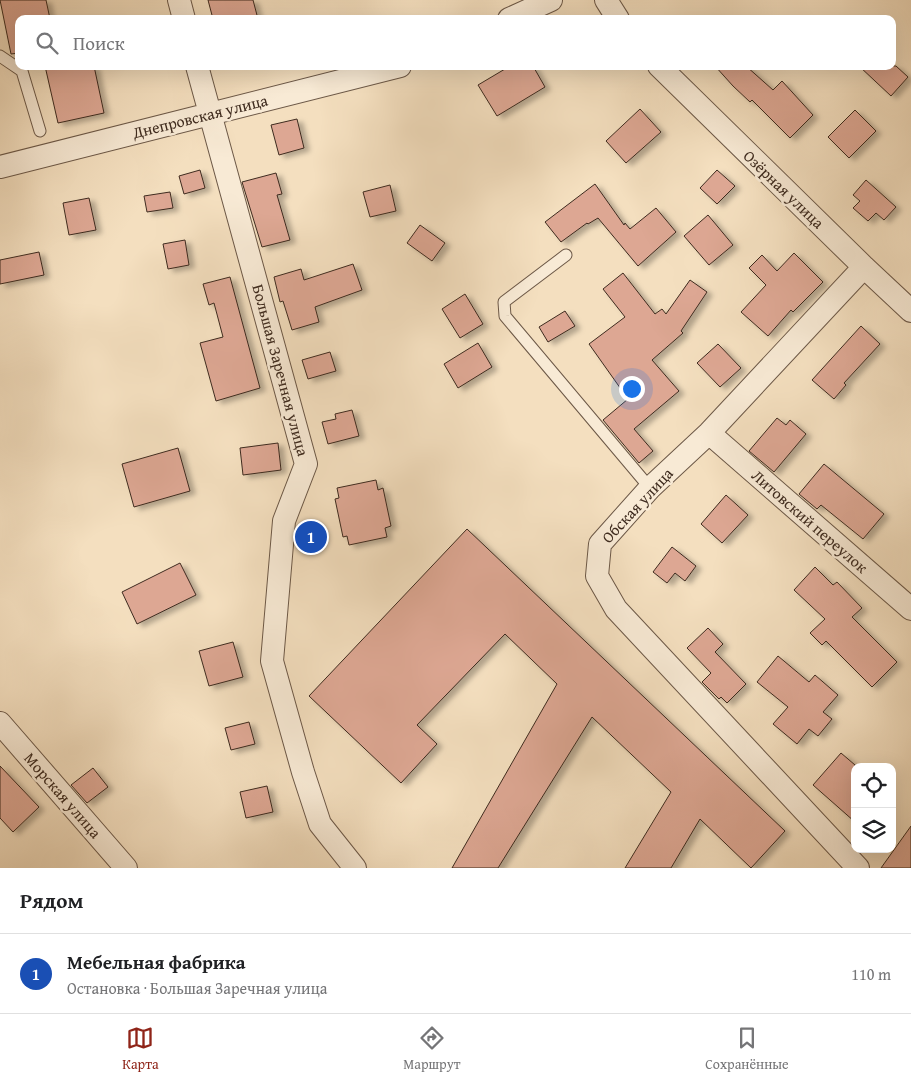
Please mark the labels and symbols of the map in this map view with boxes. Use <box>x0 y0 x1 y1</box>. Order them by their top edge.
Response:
street label: Днепровская улица <box>129 88 270 145</box>
street label: Озёрная улица <box>738 144 830 234</box>
street label: Большая Заречная улица <box>246 281 316 459</box>
your location <box>619 376 645 402</box>
street label: Обская улица <box>596 462 679 548</box>
street label: Литовский переулок <box>746 464 874 579</box>
pin: 1 <box>295 518 327 556</box>
street label: Морская улица <box>19 747 107 844</box>

